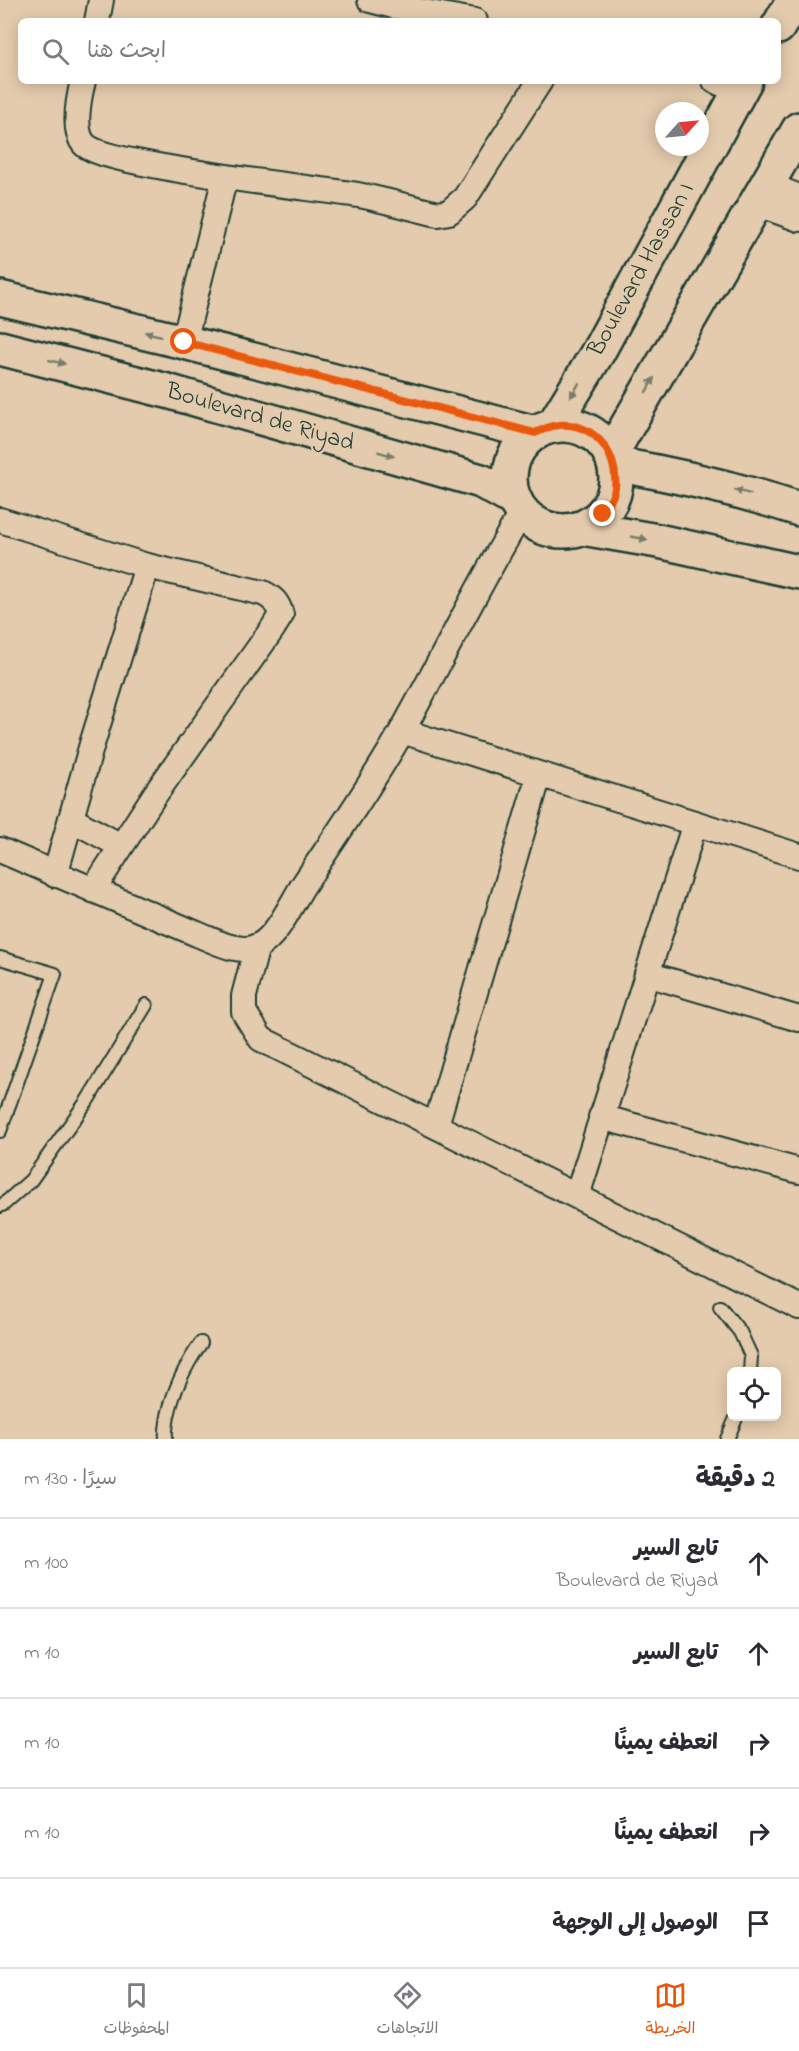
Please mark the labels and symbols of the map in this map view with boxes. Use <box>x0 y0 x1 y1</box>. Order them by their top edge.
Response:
north arrow <box>655 102 709 156</box>
street label: Boulevard Hassan I <box>579 177 704 364</box>
route start <box>170 328 196 354</box>
one-way arrow <box>144 329 162 339</box>
one-way arrow <box>47 358 66 368</box>
street label: Boulevard de Riyad <box>161 374 358 463</box>
one-way arrow <box>645 377 655 394</box>
one-way arrow <box>570 382 580 399</box>
one-way arrow <box>377 450 395 459</box>
one-way arrow <box>734 486 752 496</box>
route end <box>589 500 615 526</box>
one-way arrow <box>630 534 649 543</box>

